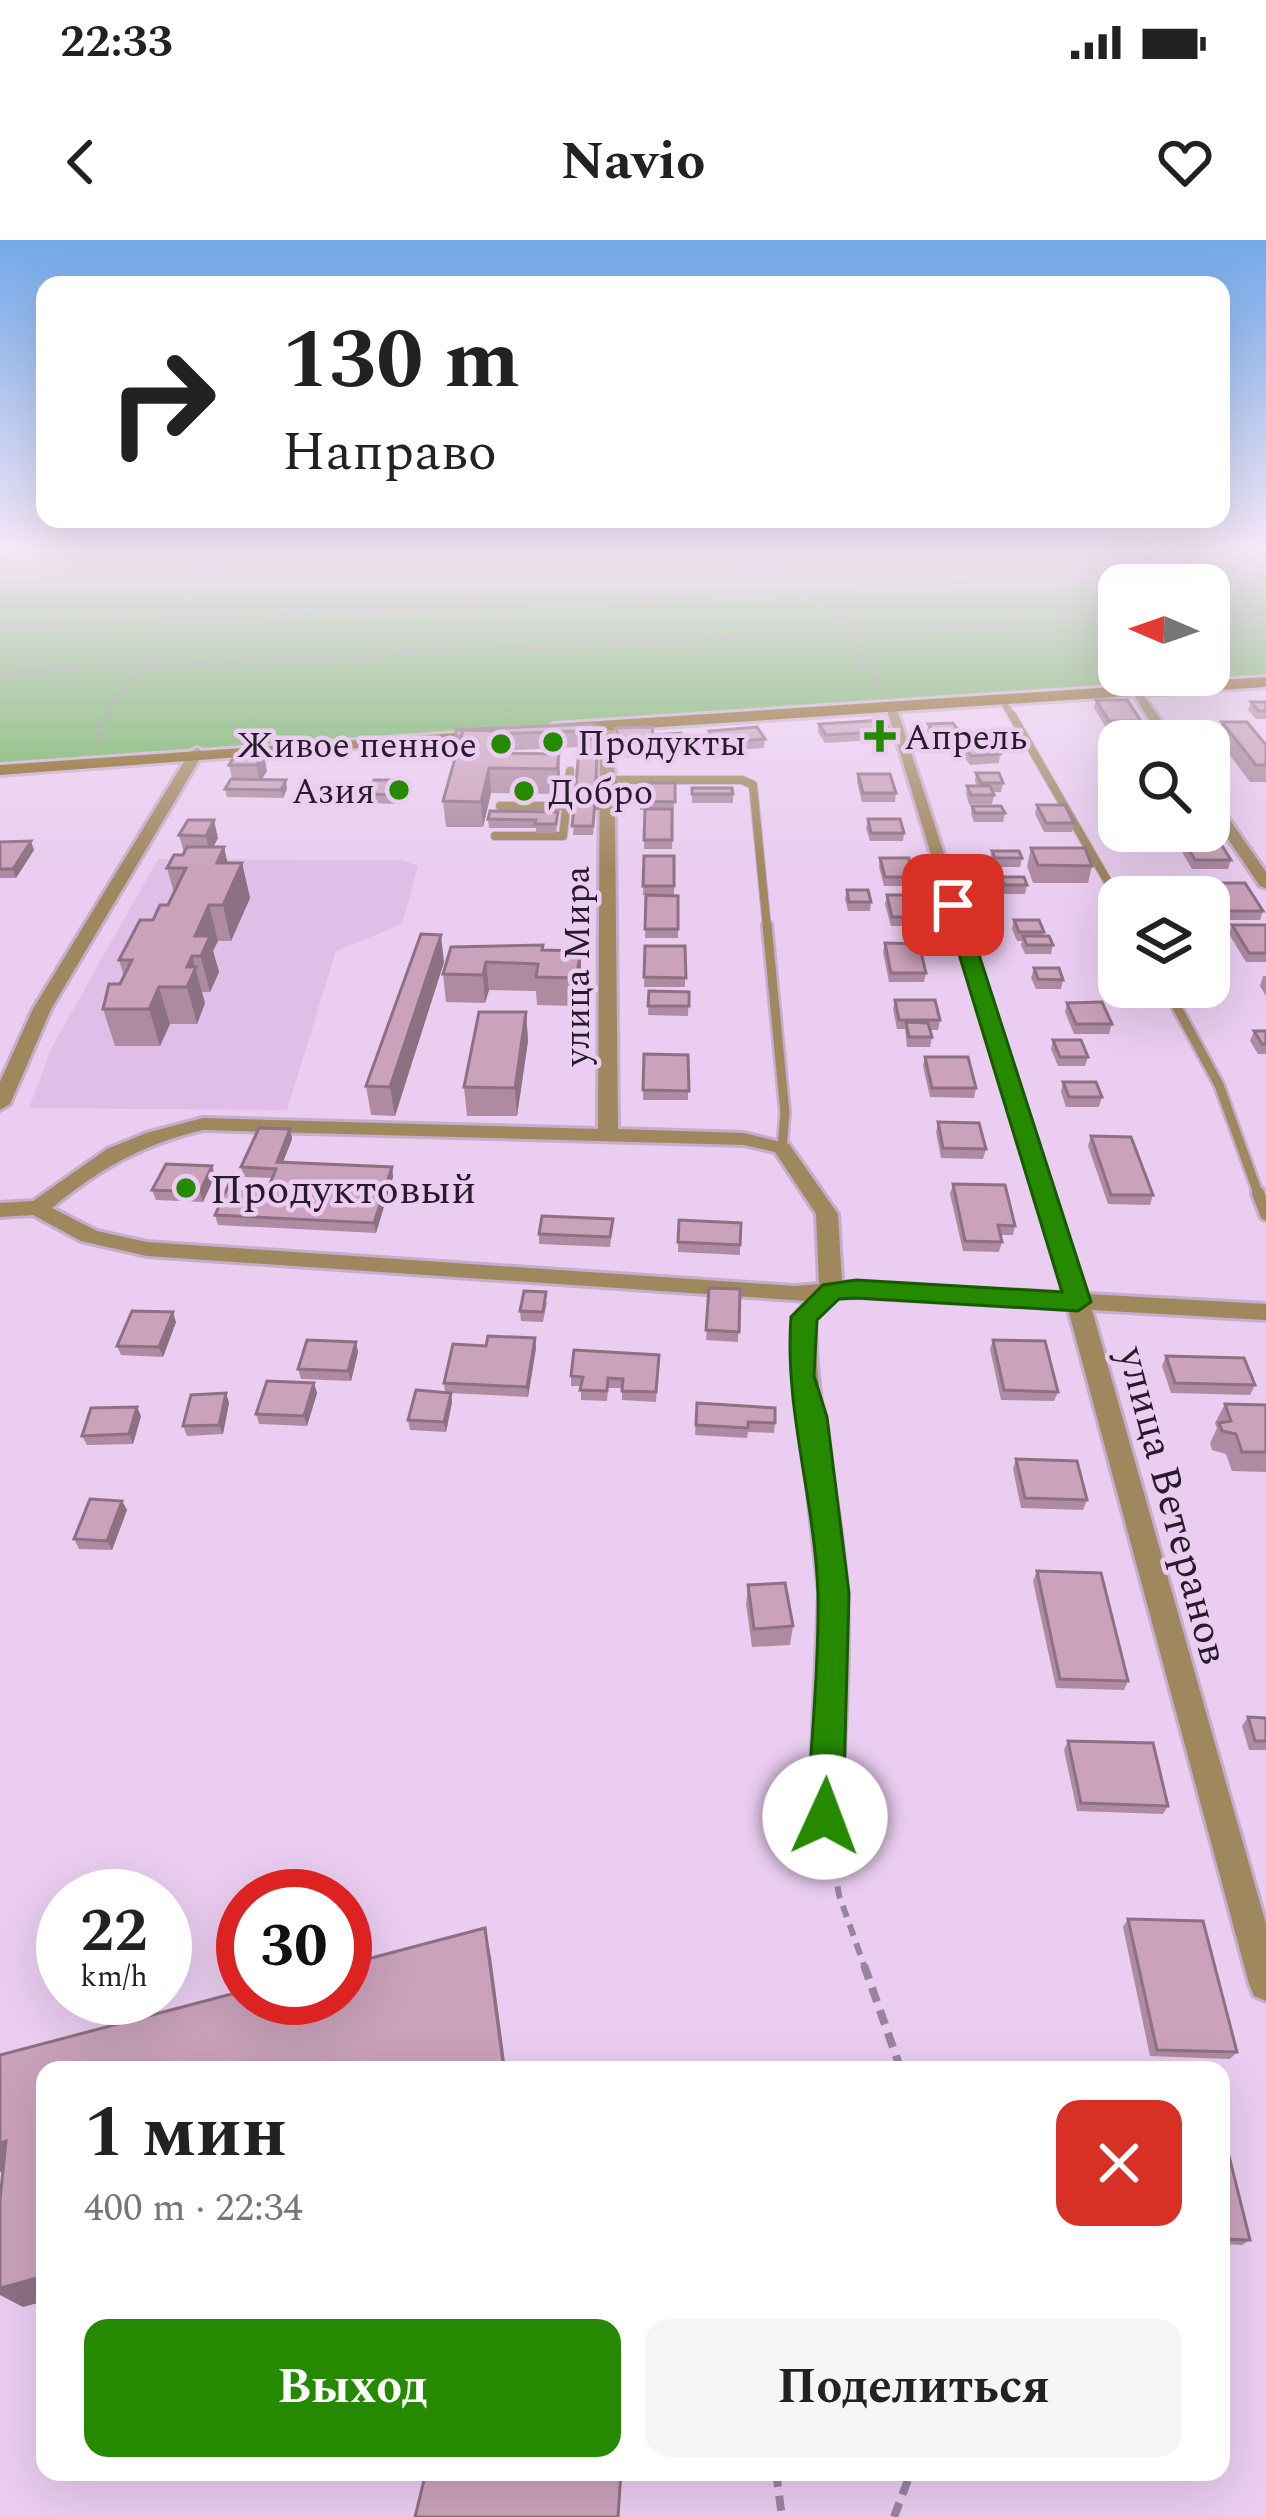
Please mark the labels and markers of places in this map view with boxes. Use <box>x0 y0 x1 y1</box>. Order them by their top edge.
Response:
place label: Апрель <box>904 711 1027 766</box>
place label: Продукты <box>577 717 746 772</box>
place label: Живое пенное <box>237 719 477 774</box>
marker: Апрель <box>867 723 893 749</box>
marker: Продукты <box>540 729 566 755</box>
marker: Живое пенное <box>488 731 514 757</box>
place label: Азия <box>292 765 375 820</box>
place label: Добро <box>548 766 653 821</box>
marker: Азия <box>386 777 412 803</box>
marker: Добро <box>511 778 537 804</box>
pin <box>902 854 1004 956</box>
place label: Продуктовый <box>210 1159 476 1222</box>
marker: Продуктовый <box>173 1175 199 1201</box>

